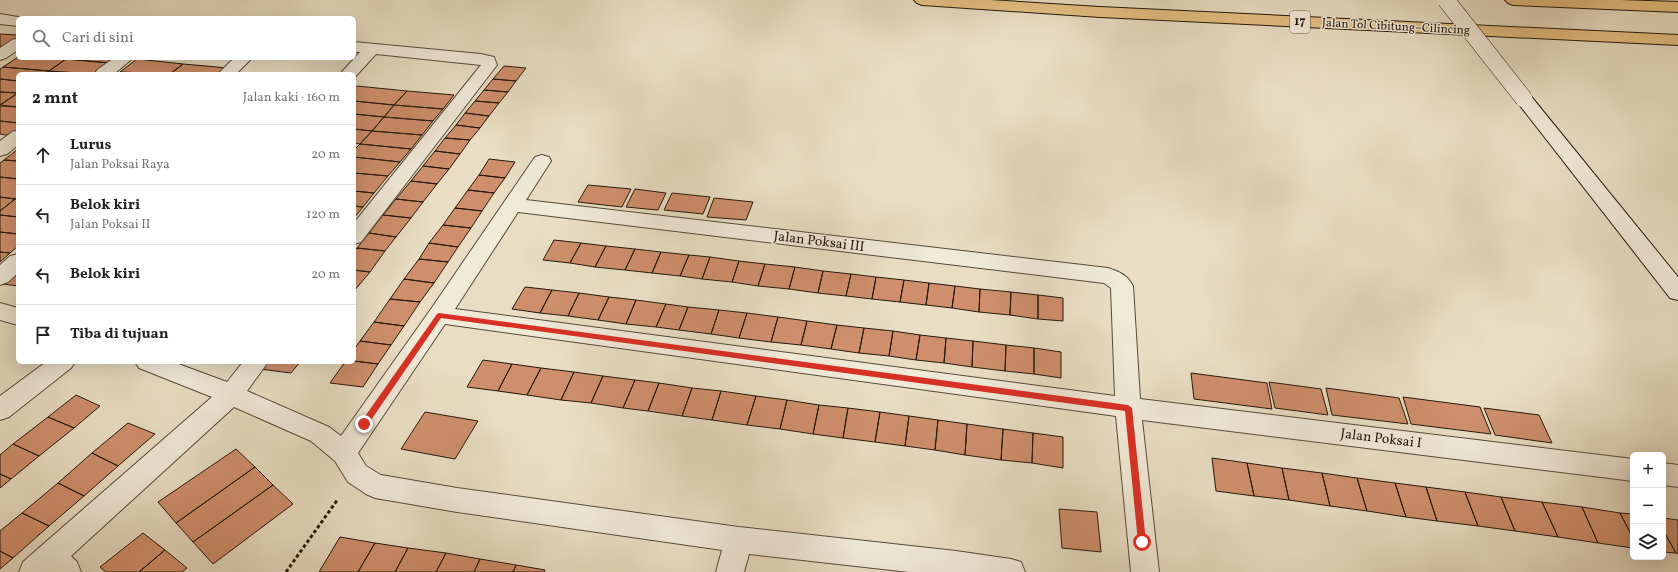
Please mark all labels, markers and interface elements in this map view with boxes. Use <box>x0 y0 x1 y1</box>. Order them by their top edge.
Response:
road number: 17 <box>1290 11 1310 33</box>
street label: Jalan Tol Cibitung–Cilincing <box>1322 15 1470 39</box>
search box <box>16 16 356 60</box>
icon: search <box>30 27 52 49</box>
text: Cari di sini <box>62 28 133 49</box>
text: 2 mnt <box>32 87 78 110</box>
text: Jalan kaki · 160 m <box>243 89 340 107</box>
text: Lurus <box>70 135 111 156</box>
icon: ahead <box>32 144 54 166</box>
text: 20 m <box>311 146 340 164</box>
text: Jalan Poksai Raya <box>70 156 170 174</box>
text: Belok kiri <box>70 195 140 216</box>
icon: left <box>32 204 54 226</box>
text: 120 m <box>306 206 340 224</box>
text: Jalan Poksai II <box>70 216 150 234</box>
street label: Jalan Poksai III <box>772 227 866 257</box>
icon: left <box>32 264 54 286</box>
text: Belok kiri <box>70 264 140 285</box>
text: 20 m <box>311 266 340 284</box>
icon: arrive <box>32 324 54 346</box>
text: Tiba di tujuan <box>70 324 169 345</box>
route end <box>355 415 373 433</box>
street label: Jalan Poksai I <box>1339 425 1423 453</box>
map controls <box>1630 452 1666 560</box>
button: + <box>1630 452 1666 488</box>
button: − <box>1630 488 1666 524</box>
button: layers <box>1630 524 1666 560</box>
route start <box>1133 533 1151 551</box>

